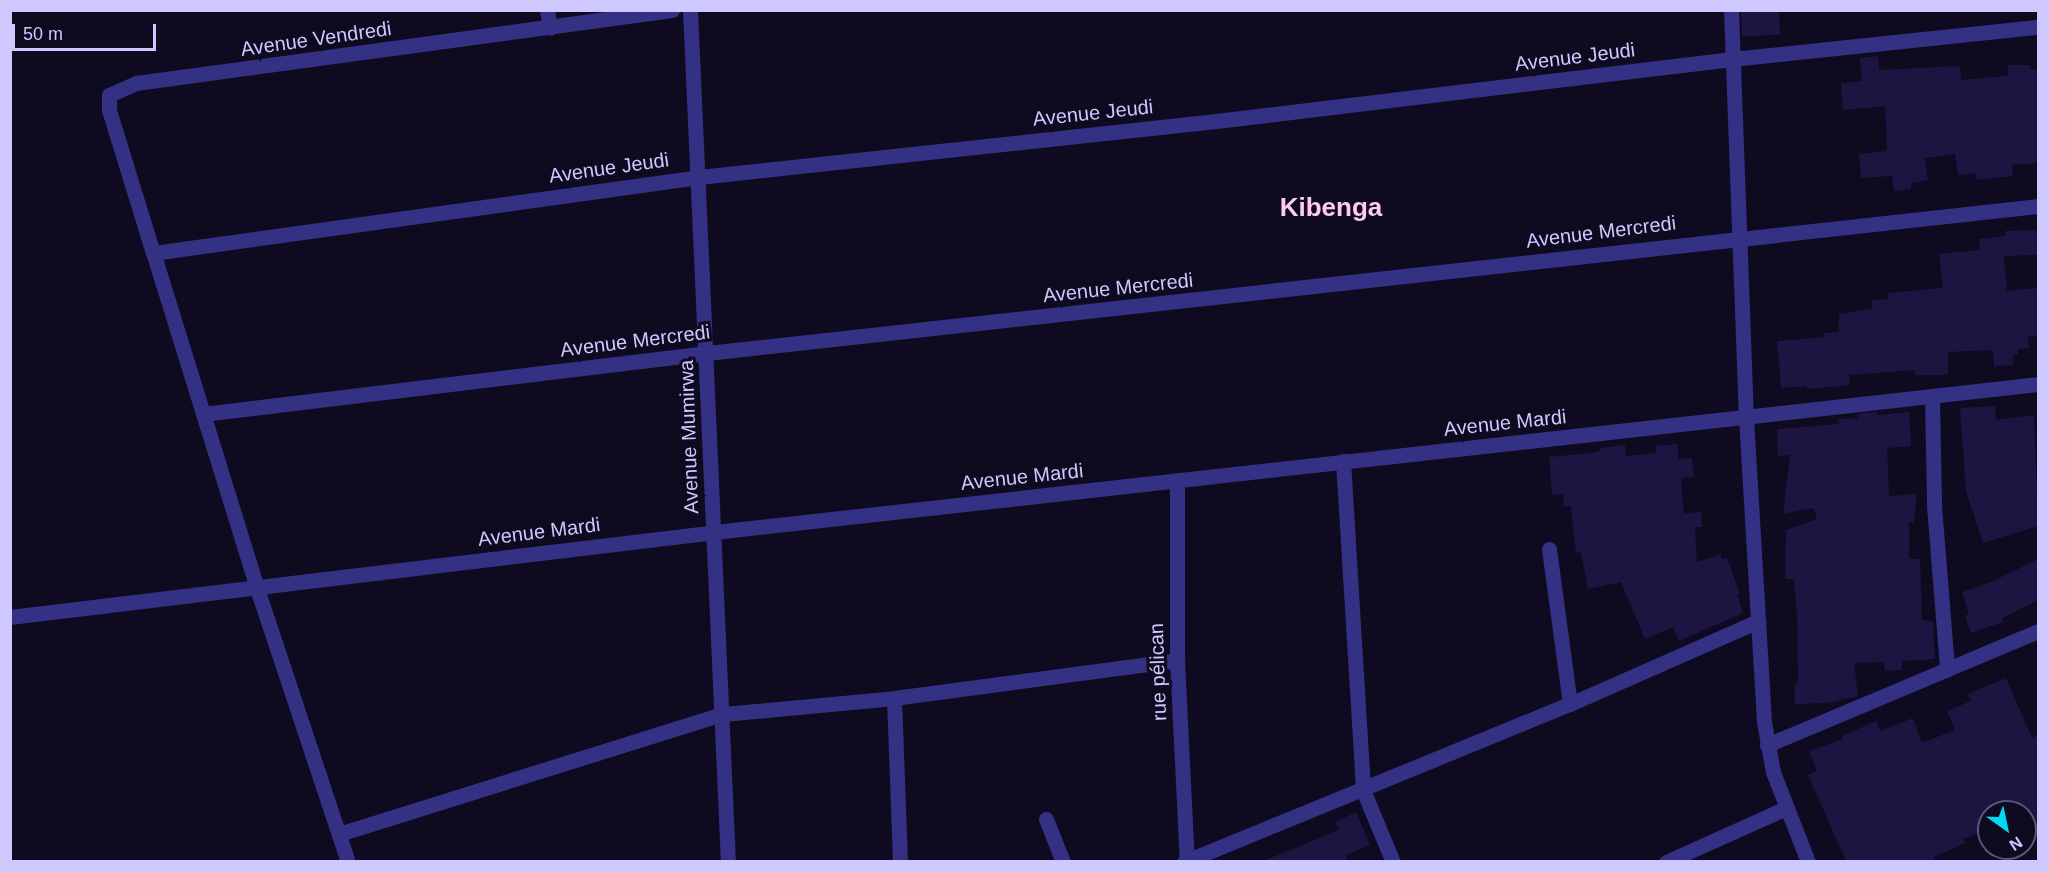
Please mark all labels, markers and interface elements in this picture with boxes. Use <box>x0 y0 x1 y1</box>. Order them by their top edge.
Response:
scale bar <box>15 12 159 50</box>
street label: Avenue Vendredi <box>239 17 393 61</box>
text: 50 m <box>23 24 63 44</box>
street label: Avenue Jeudi <box>1514 38 1636 76</box>
street label: Avenue Jeudi <box>1032 95 1154 131</box>
street label: Avenue Jeudi <box>547 148 671 188</box>
district label: Kibenga <box>1280 192 1382 224</box>
street label: Avenue Mercredi <box>1525 211 1677 253</box>
street label: Avenue Mercredi <box>1042 268 1194 308</box>
street label: Avenue Mercredi <box>559 320 711 362</box>
street label: Avenue Mumirwa <box>674 360 704 514</box>
street label: Avenue Mardi <box>1443 405 1567 441</box>
street label: Avenue Mardi <box>960 459 1084 495</box>
street label: Avenue Mardi <box>476 513 602 551</box>
street label: rue pélican <box>1144 623 1172 721</box>
north arrow <box>1977 800 2037 860</box>
text: N <box>2007 834 2025 854</box>

